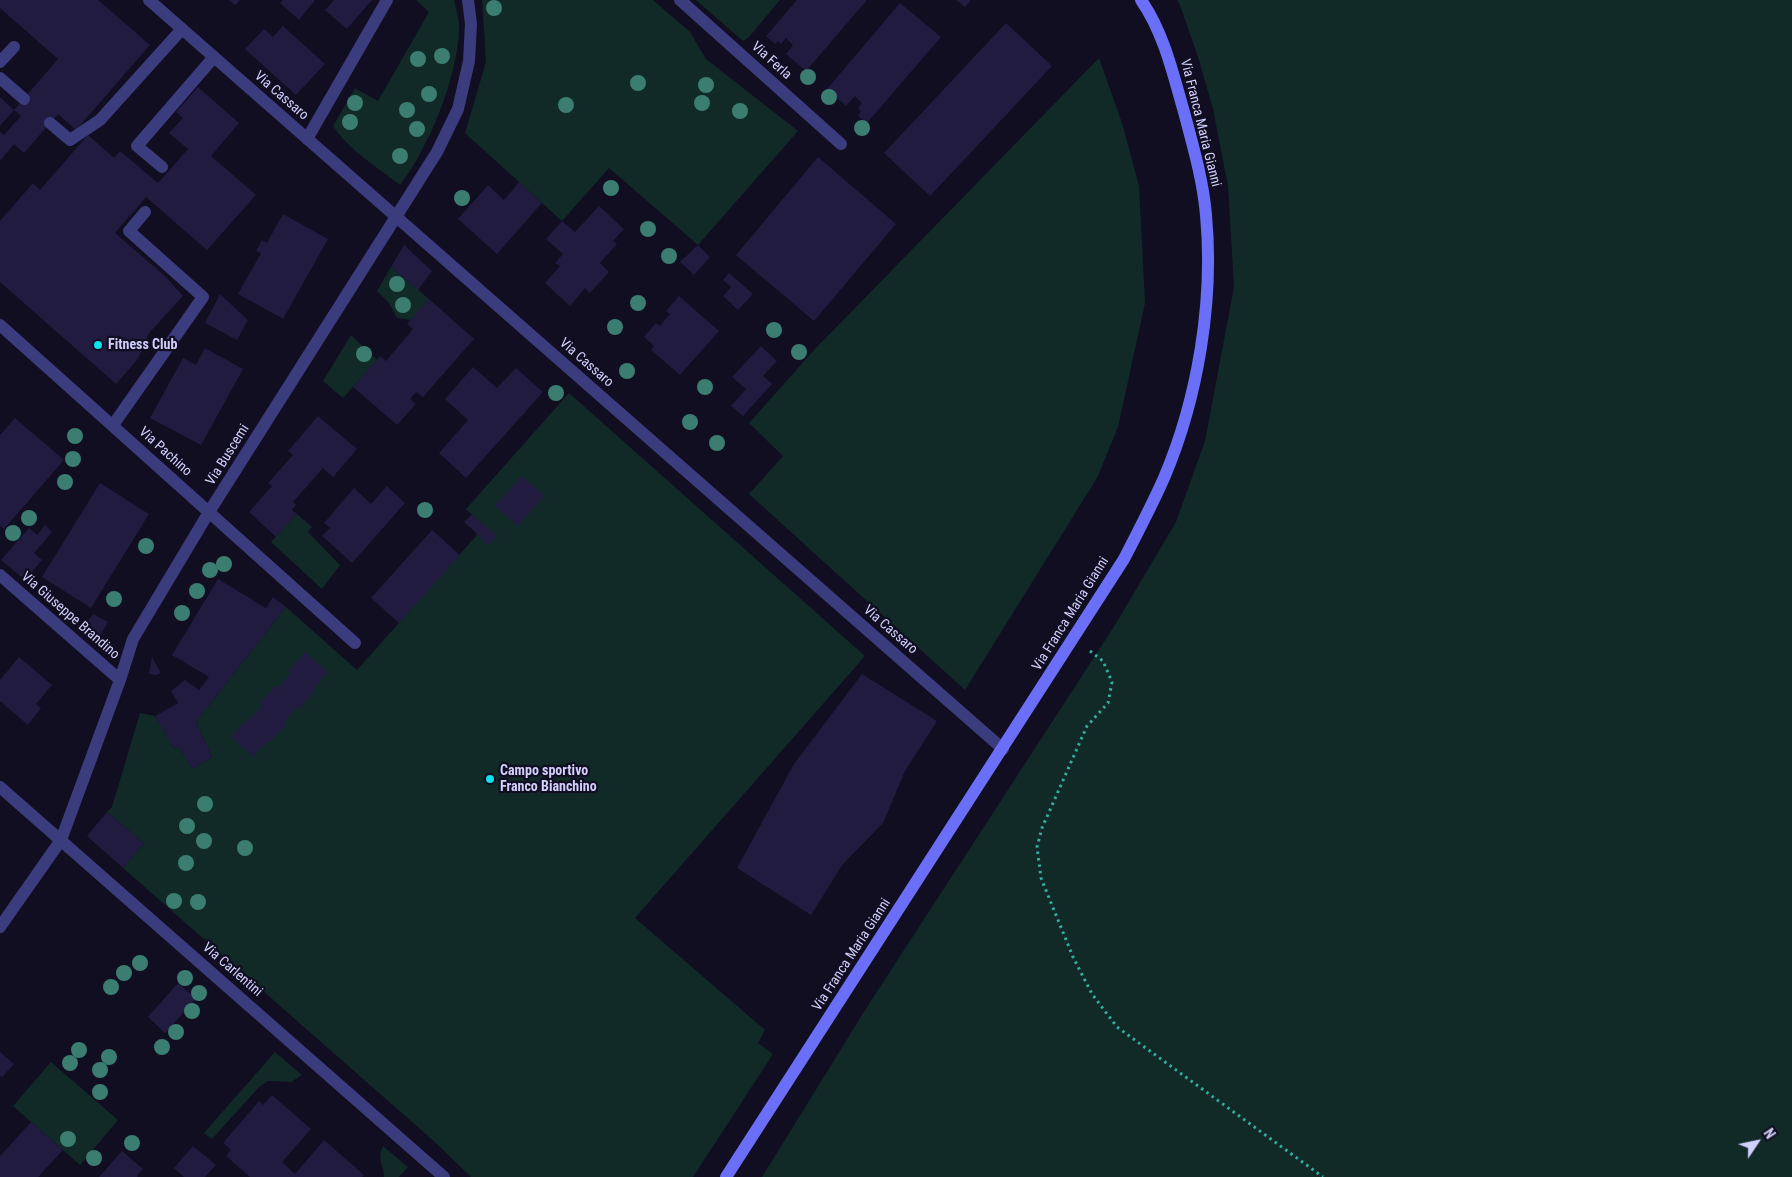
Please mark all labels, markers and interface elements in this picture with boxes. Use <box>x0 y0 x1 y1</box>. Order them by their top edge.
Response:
street label: Via Ferla <box>747 39 795 83</box>
street label: Via Franca Maria Gianni <box>1176 57 1224 189</box>
street label: Via Cassaro <box>250 68 312 124</box>
street label: Via Cassaro <box>555 335 617 391</box>
place label: Fitness Club <box>108 337 177 353</box>
marker: Fitness Club <box>92 339 104 351</box>
street label: Via Buscemi <box>203 421 253 489</box>
street label: Via Pachino <box>135 424 195 480</box>
street label: Via Franca Maria Gianni <box>1029 554 1113 674</box>
street label: Via Giuseppe Brandino <box>17 569 123 663</box>
street label: Via Cassaro <box>859 602 921 658</box>
place label: Campo sportivo Franco Bianchino <box>500 763 597 796</box>
marker: Campo sportivo Franco Bianchino <box>484 773 496 785</box>
street label: Via Franca Maria Gianni <box>809 895 895 1015</box>
street label: Via Carlentini <box>199 939 265 1001</box>
north arrow <box>1732 1117 1782 1167</box>
text: N <box>1760 1126 1778 1142</box>

